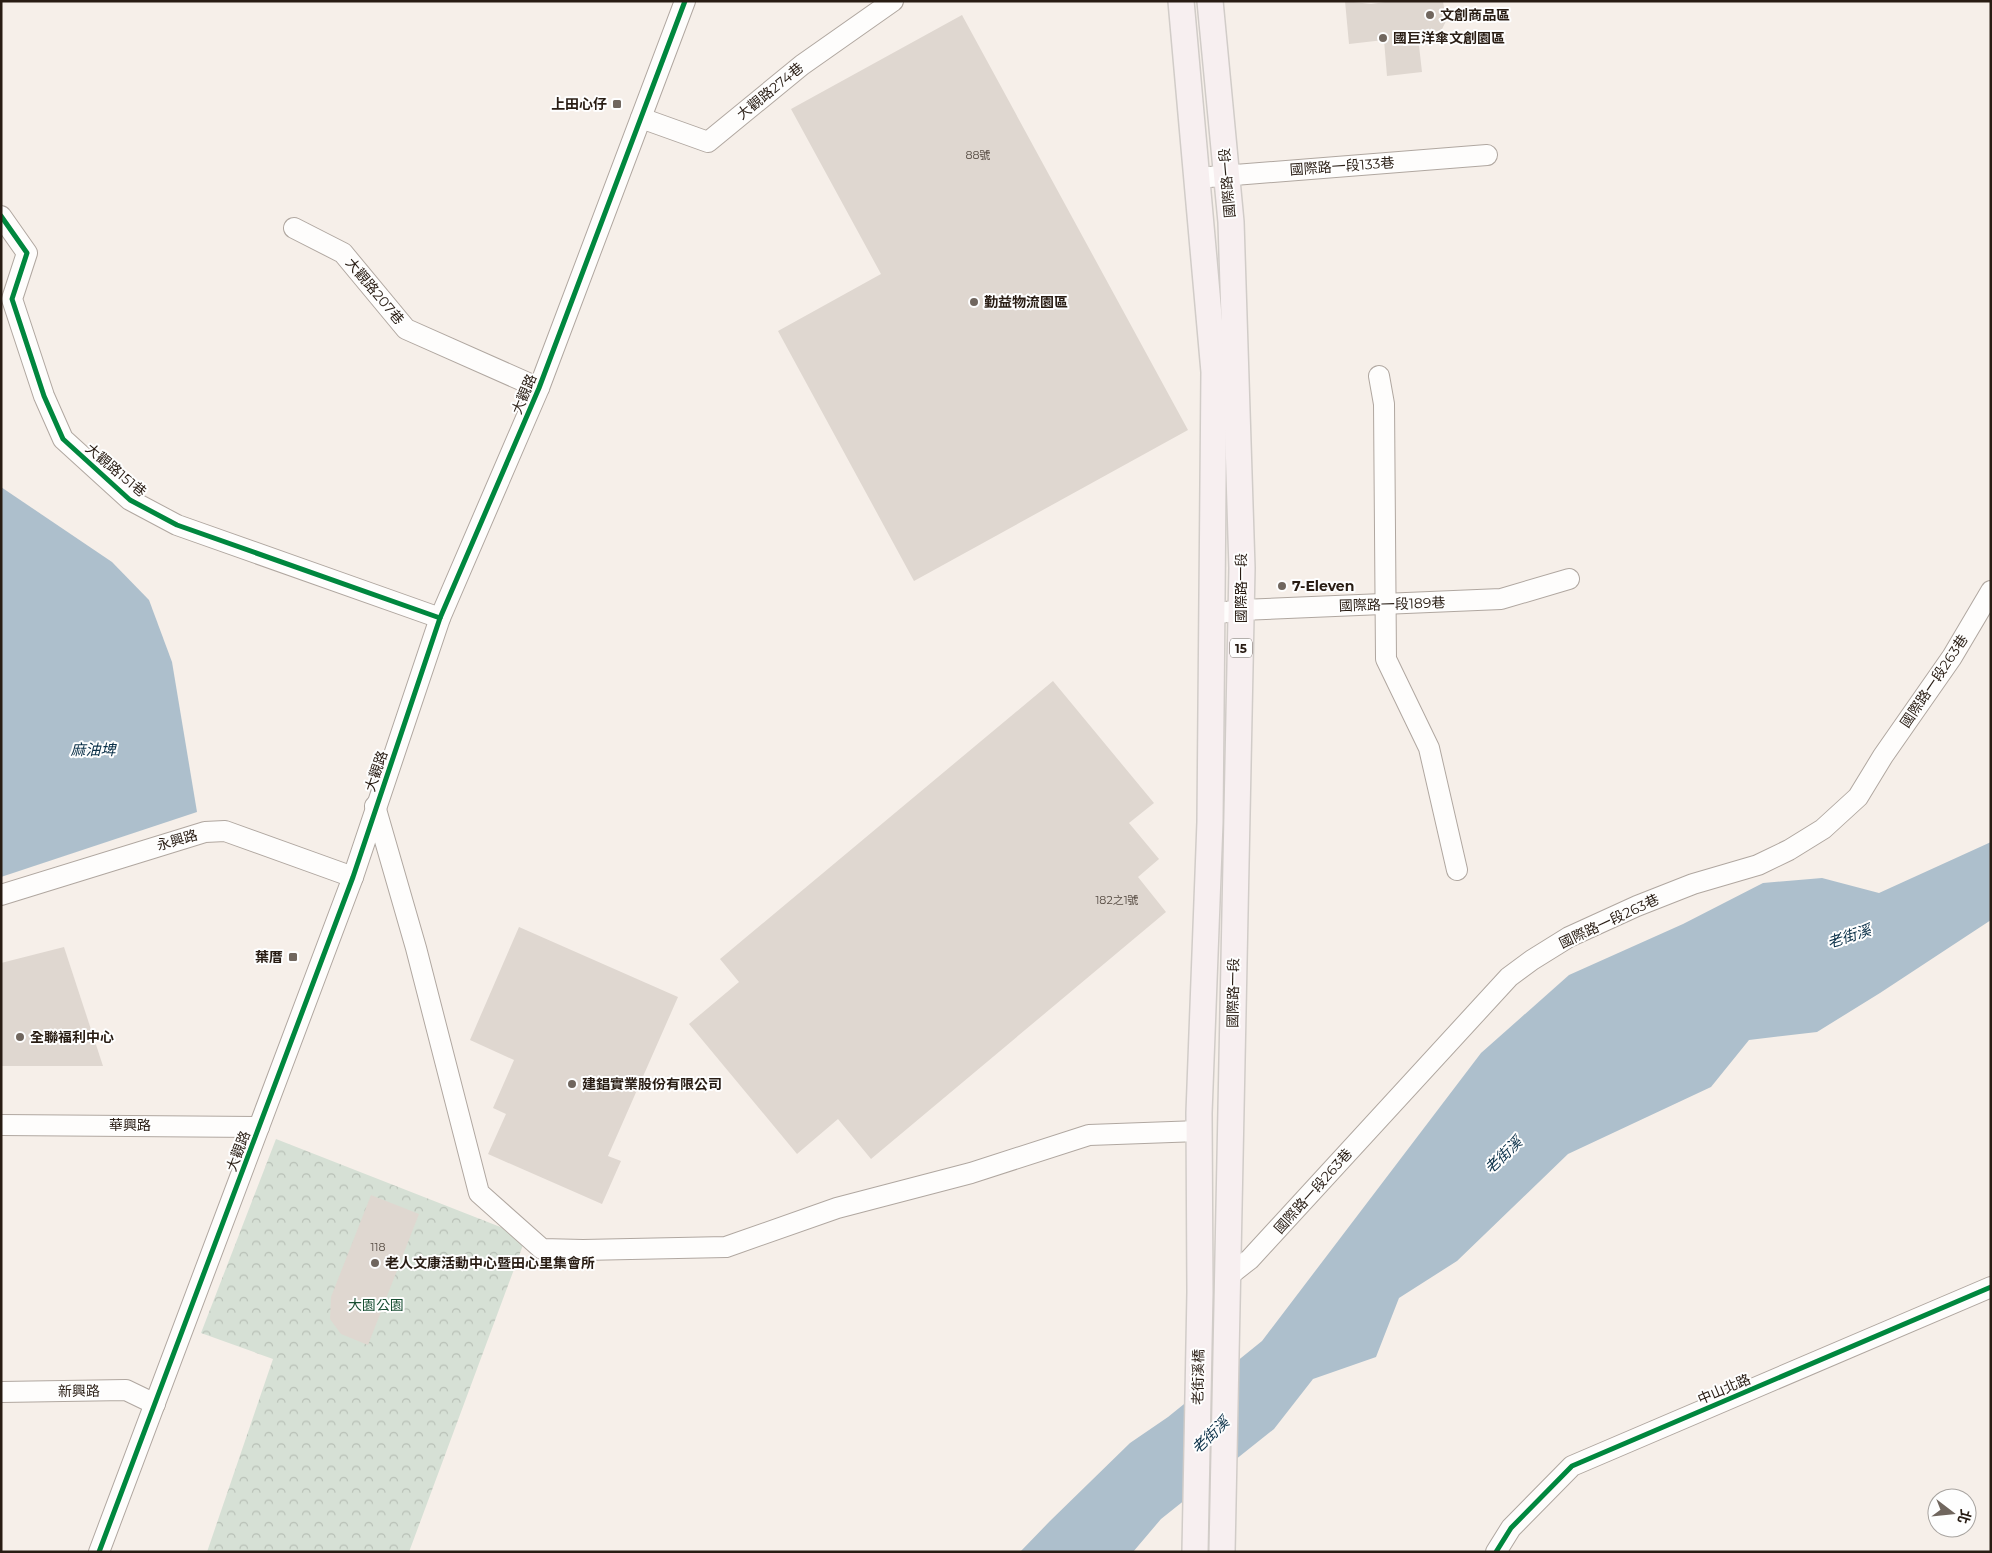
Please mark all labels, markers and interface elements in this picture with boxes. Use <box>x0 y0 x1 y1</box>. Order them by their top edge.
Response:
place label: 文創商品區 <box>1440 6 1510 24</box>
marker: 文創商品區 <box>1424 9 1436 21</box>
place label: 國巨洋傘文創園區 <box>1393 29 1505 47</box>
marker: 國巨洋傘文創園區 <box>1377 32 1389 44</box>
street label: 大觀路274巷 <box>733 59 807 123</box>
place label: 上田心仔 <box>551 95 607 113</box>
marker: 上田心仔 <box>611 98 623 110</box>
street label: 國際路一段 <box>1215 147 1239 219</box>
house number: 88號 <box>965 148 991 162</box>
street label: 國際路一段133巷 <box>1289 153 1395 179</box>
street label: 大觀路207巷 <box>342 254 408 328</box>
place label: 勤益物流園區 <box>984 293 1068 311</box>
marker: 勤益物流園區 <box>968 296 980 308</box>
street label: 大觀路 <box>508 371 540 417</box>
street label: 大觀路151巷 <box>82 439 150 501</box>
street label: 國際路一段 <box>1232 553 1250 623</box>
place label: 7-Eleven <box>1292 577 1354 595</box>
marker: 7-Eleven <box>1276 580 1288 592</box>
street label: 國際路一段189巷 <box>1338 593 1446 615</box>
street label: 國際路一段263巷 <box>1896 631 1972 731</box>
road number: 15 <box>1230 638 1252 658</box>
water label: 麻油埤 <box>70 740 117 759</box>
street label: 大觀路 <box>361 748 391 794</box>
street label: 永興路 <box>154 826 200 854</box>
street label: 國際路一段263巷 <box>1556 890 1662 952</box>
house number: 182之1號 <box>1095 893 1139 907</box>
water label: 老街溪 <box>1825 919 1875 952</box>
place label: 葉厝 <box>255 948 283 966</box>
marker: 葉厝 <box>287 951 299 963</box>
street label: 國際路一段 <box>1223 958 1243 1028</box>
place label: 全聯福利中心 <box>30 1028 114 1046</box>
marker: 全聯福利中心 <box>14 1031 26 1043</box>
place label: 建錩實業股份有限公司 <box>582 1075 722 1093</box>
marker: 建錩實業股份有限公司 <box>566 1078 578 1090</box>
street label: 華興路 <box>109 1116 151 1134</box>
street label: 大觀路 <box>222 1128 254 1174</box>
water label: 老街溪 <box>1480 1131 1527 1177</box>
street label: 國際路一段263巷 <box>1270 1145 1356 1237</box>
house number: 118 <box>371 1240 385 1254</box>
place label: 老人文康活動中心暨田心里集會所 <box>385 1254 595 1272</box>
marker: 老人文康活動中心暨田心里集會所 <box>369 1257 381 1269</box>
park label: 大園公園 <box>348 1296 404 1314</box>
street label: 老街溪橋 <box>1189 1349 1207 1405</box>
street label: 中山北路 <box>1695 1370 1753 1408</box>
street label: 新興路 <box>58 1382 100 1400</box>
water label: 老街溪 <box>1187 1411 1234 1457</box>
north arrow <box>1927 1488 1977 1538</box>
text: 北 <box>1954 1507 1975 1526</box>

